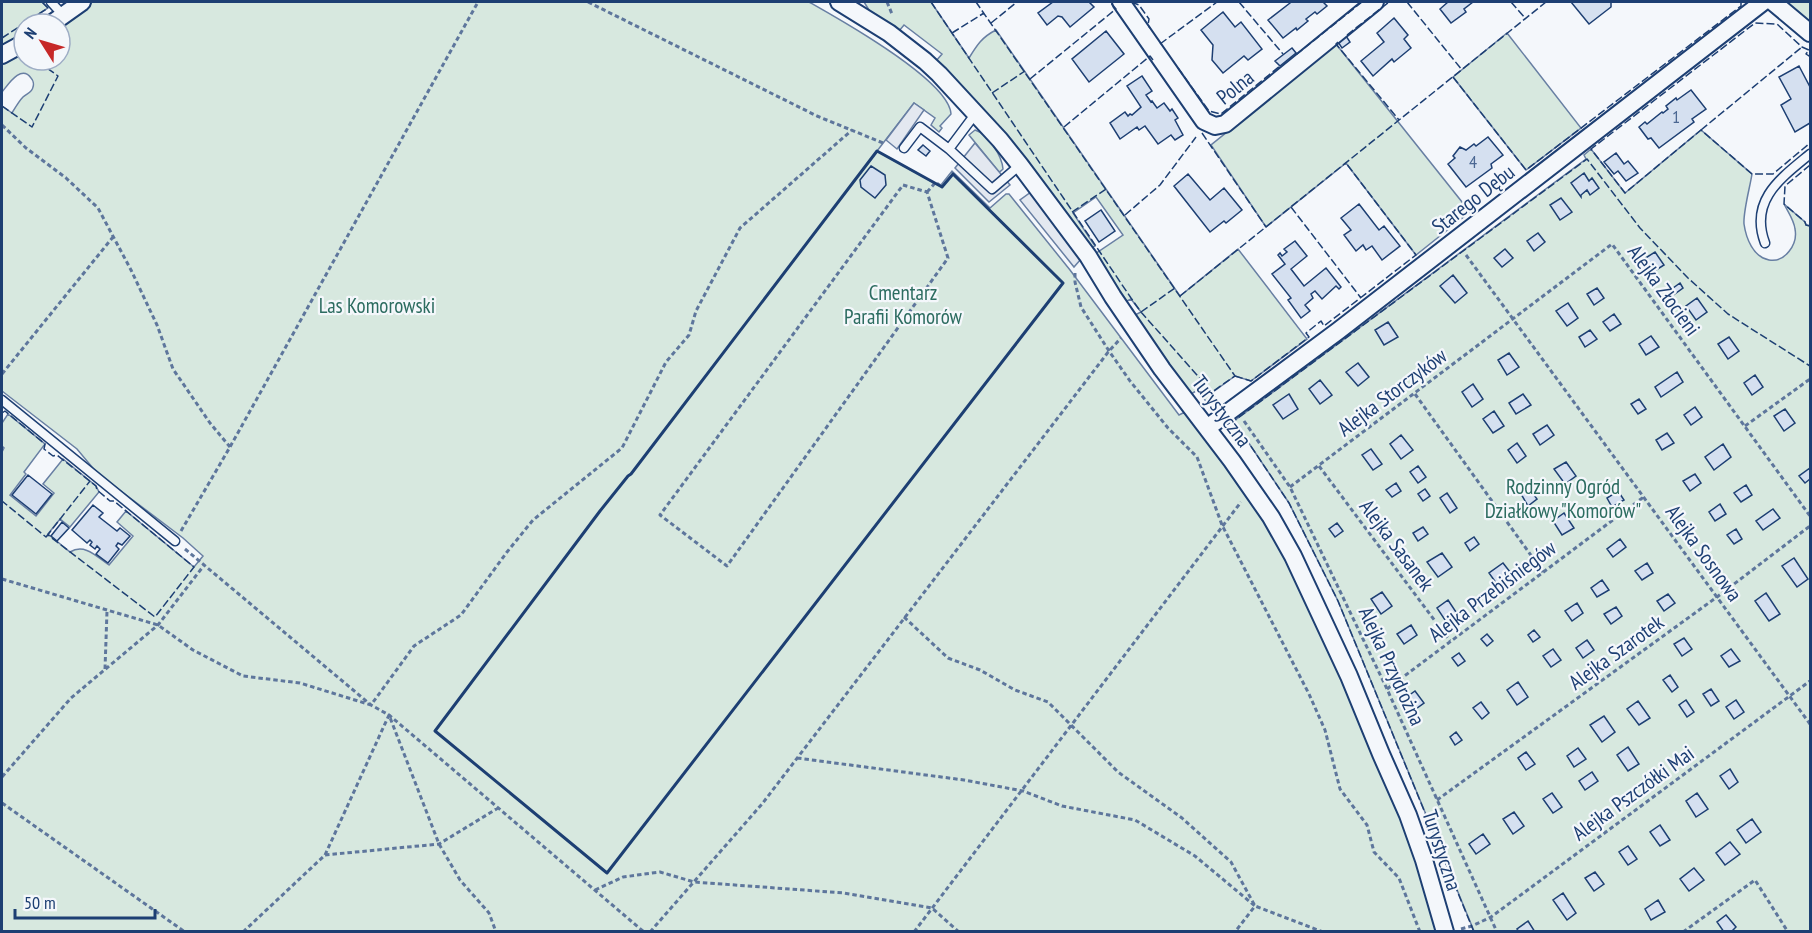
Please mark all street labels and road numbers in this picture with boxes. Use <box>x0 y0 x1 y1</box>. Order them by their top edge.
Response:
street label: Polna <box>1211 64 1259 110</box>
street label: Starego Dębu <box>1426 158 1520 240</box>
street label: Alejka Złocieni <box>1622 239 1706 341</box>
street label: Alejka Storczyków <box>1332 342 1453 442</box>
street label: Turystyczna <box>1186 370 1258 452</box>
street label: Alejka Sasanek <box>1354 494 1440 596</box>
street label: Alejka Sosnowa <box>1660 499 1748 607</box>
street label: Alejka Przebiśniegów <box>1423 534 1562 648</box>
street label: Alejka Przydrożna <box>1353 602 1431 730</box>
street label: Alejka Szarotek <box>1563 608 1669 696</box>
street label: Alejka Pszczółki Mai <box>1567 740 1699 846</box>
street label: Turystyczna <box>1416 806 1468 894</box>

